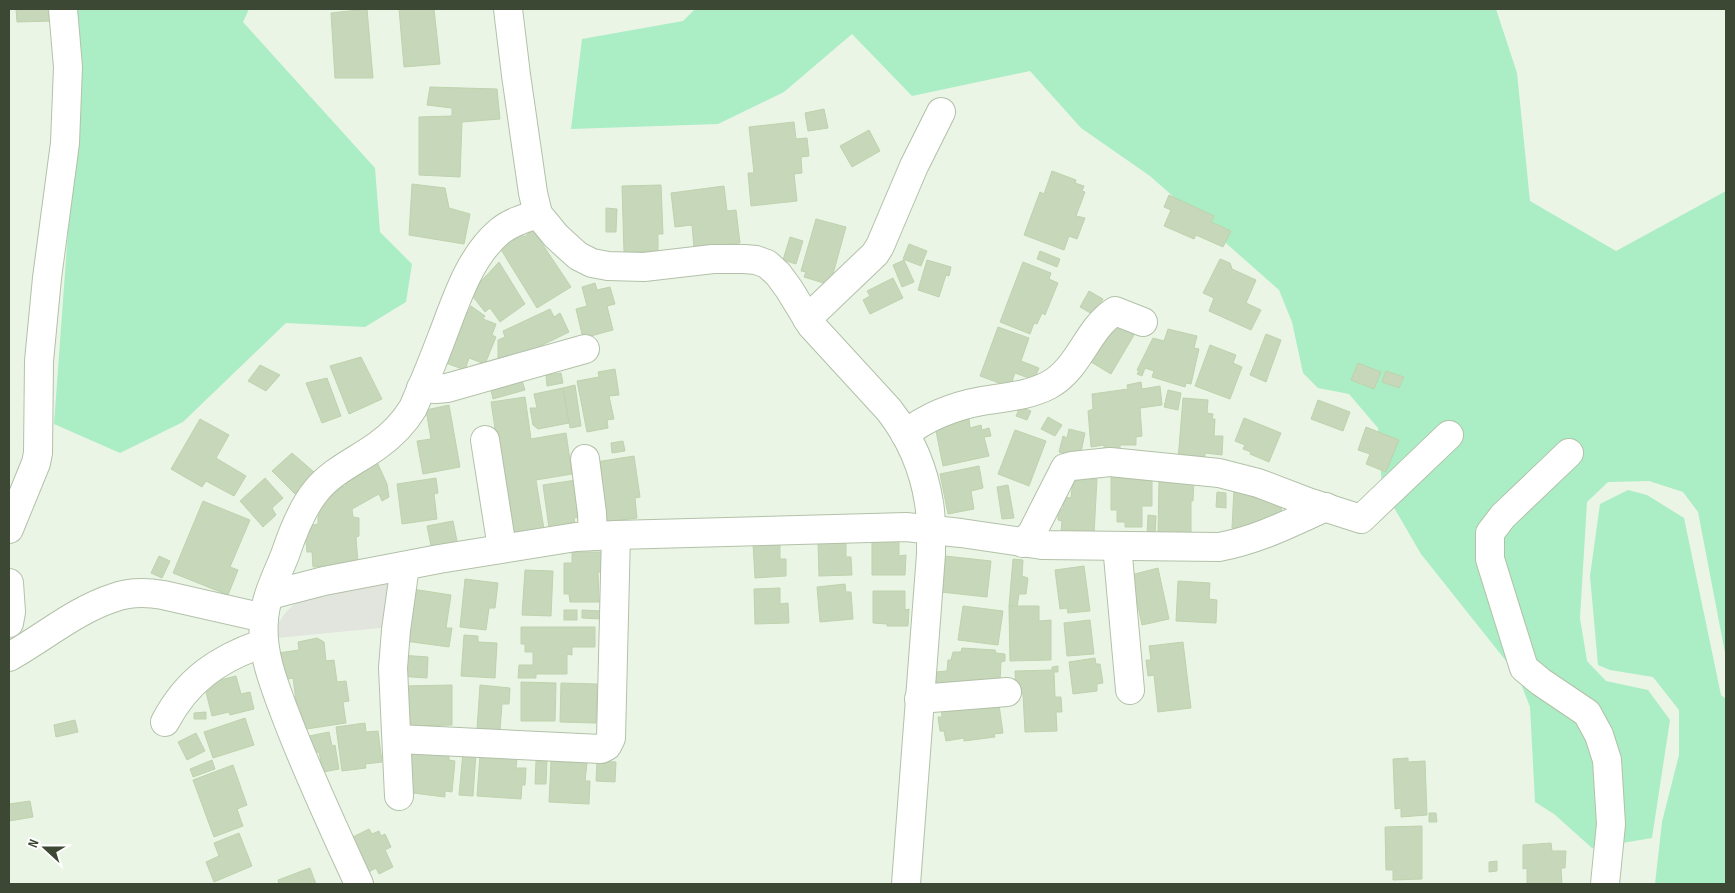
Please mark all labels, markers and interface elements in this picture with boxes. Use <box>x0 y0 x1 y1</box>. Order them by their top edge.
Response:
north arrow <box>20 823 70 873</box>
text: N <box>24 837 43 850</box>

